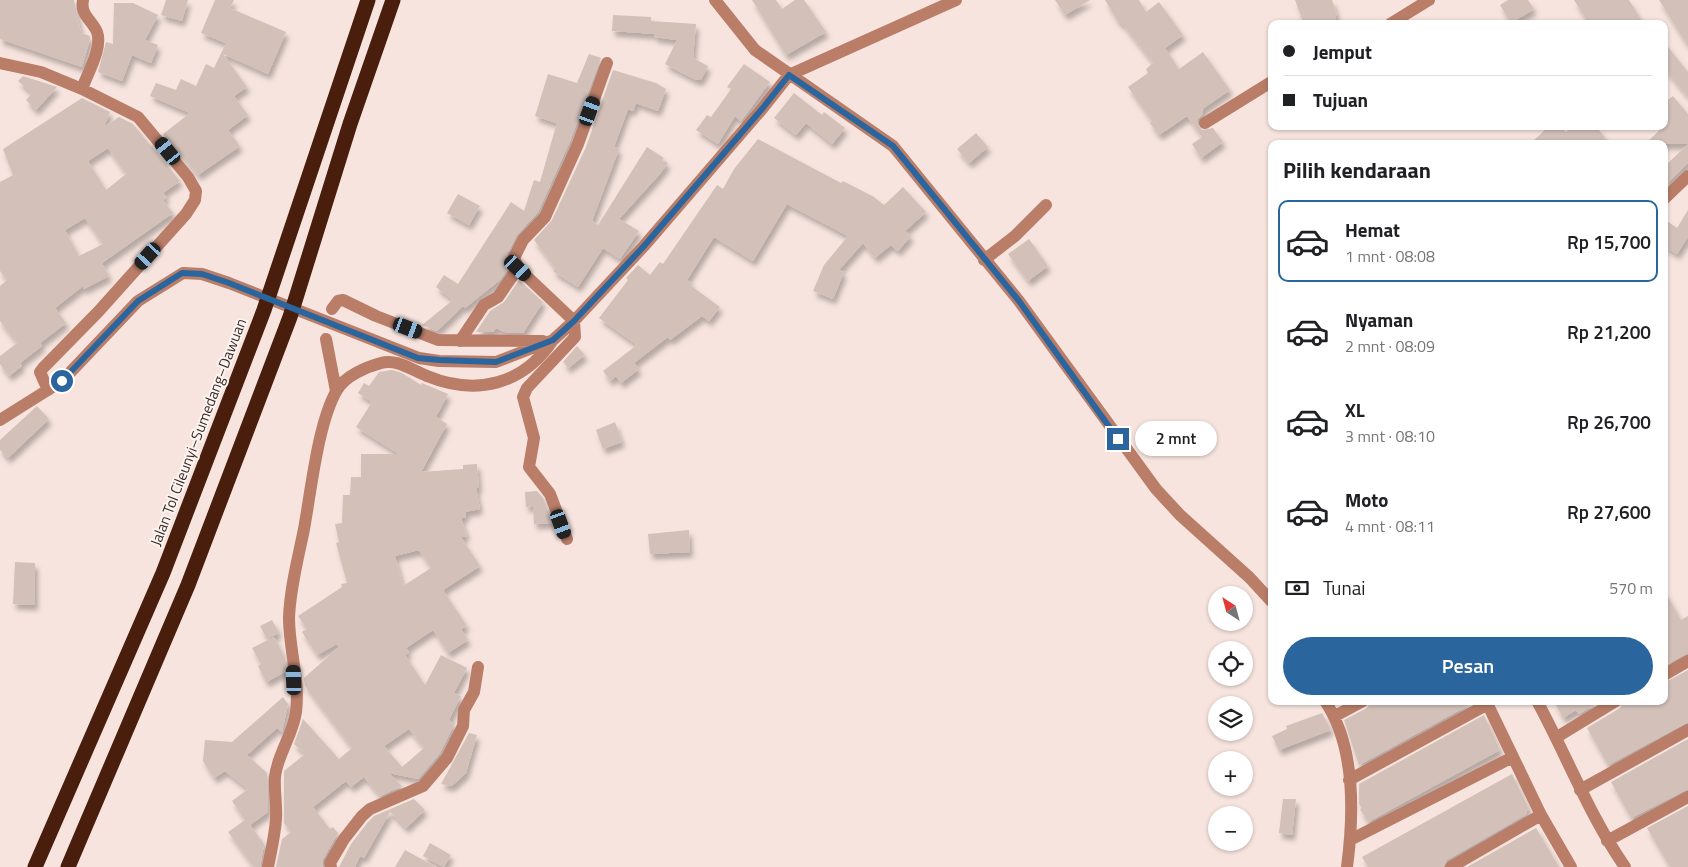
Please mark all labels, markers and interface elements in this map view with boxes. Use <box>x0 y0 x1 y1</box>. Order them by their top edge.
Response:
text: Jemput <box>1313 37 1372 66</box>
text: Tujuan <box>1313 85 1368 114</box>
car <box>577 94 602 128</box>
car <box>152 135 183 167</box>
text: Pilih kendaraan <box>1283 153 1431 187</box>
text: Hemat <box>1345 215 1400 244</box>
icon: car <box>1285 219 1330 264</box>
text: Rp 15,700 <box>1567 227 1651 256</box>
car <box>132 240 163 272</box>
text: 1 mnt · 08:08 <box>1345 244 1435 268</box>
car <box>501 252 534 284</box>
text: Nyaman <box>1345 305 1413 334</box>
icon: car <box>1285 309 1330 354</box>
street label: Jalan Tol Cileunyi–Sumedang–Dawuan <box>144 315 252 549</box>
car <box>391 316 424 340</box>
text: Rp 21,200 <box>1567 317 1651 346</box>
text: 2 mnt · 08:09 <box>1345 334 1435 358</box>
route start <box>51 370 73 392</box>
text: XL <box>1345 395 1365 424</box>
icon: car <box>1285 399 1330 444</box>
text: Rp 26,700 <box>1567 407 1651 436</box>
callout: 2 mnt <box>1136 422 1218 456</box>
text: 3 mnt · 08:10 <box>1345 424 1435 448</box>
text: 2 mnt <box>1156 426 1196 450</box>
route end <box>1107 428 1129 450</box>
text: Moto <box>1345 485 1388 514</box>
icon: car <box>1285 489 1330 534</box>
text: Rp 27,600 <box>1567 497 1651 526</box>
car <box>548 507 573 541</box>
text: 4 mnt · 08:11 <box>1345 514 1435 538</box>
text: Tunai <box>1323 573 1365 602</box>
icon: cash <box>1283 574 1311 602</box>
text: 570 m <box>1609 576 1653 600</box>
north arrow <box>1208 586 1252 631</box>
map controls <box>1208 586 1253 851</box>
button: Pesan <box>1283 637 1653 695</box>
button: locate <box>1208 641 1253 686</box>
car <box>285 665 302 695</box>
button: layers <box>1208 696 1253 741</box>
button: + <box>1208 751 1253 796</box>
button: − <box>1208 806 1253 851</box>

